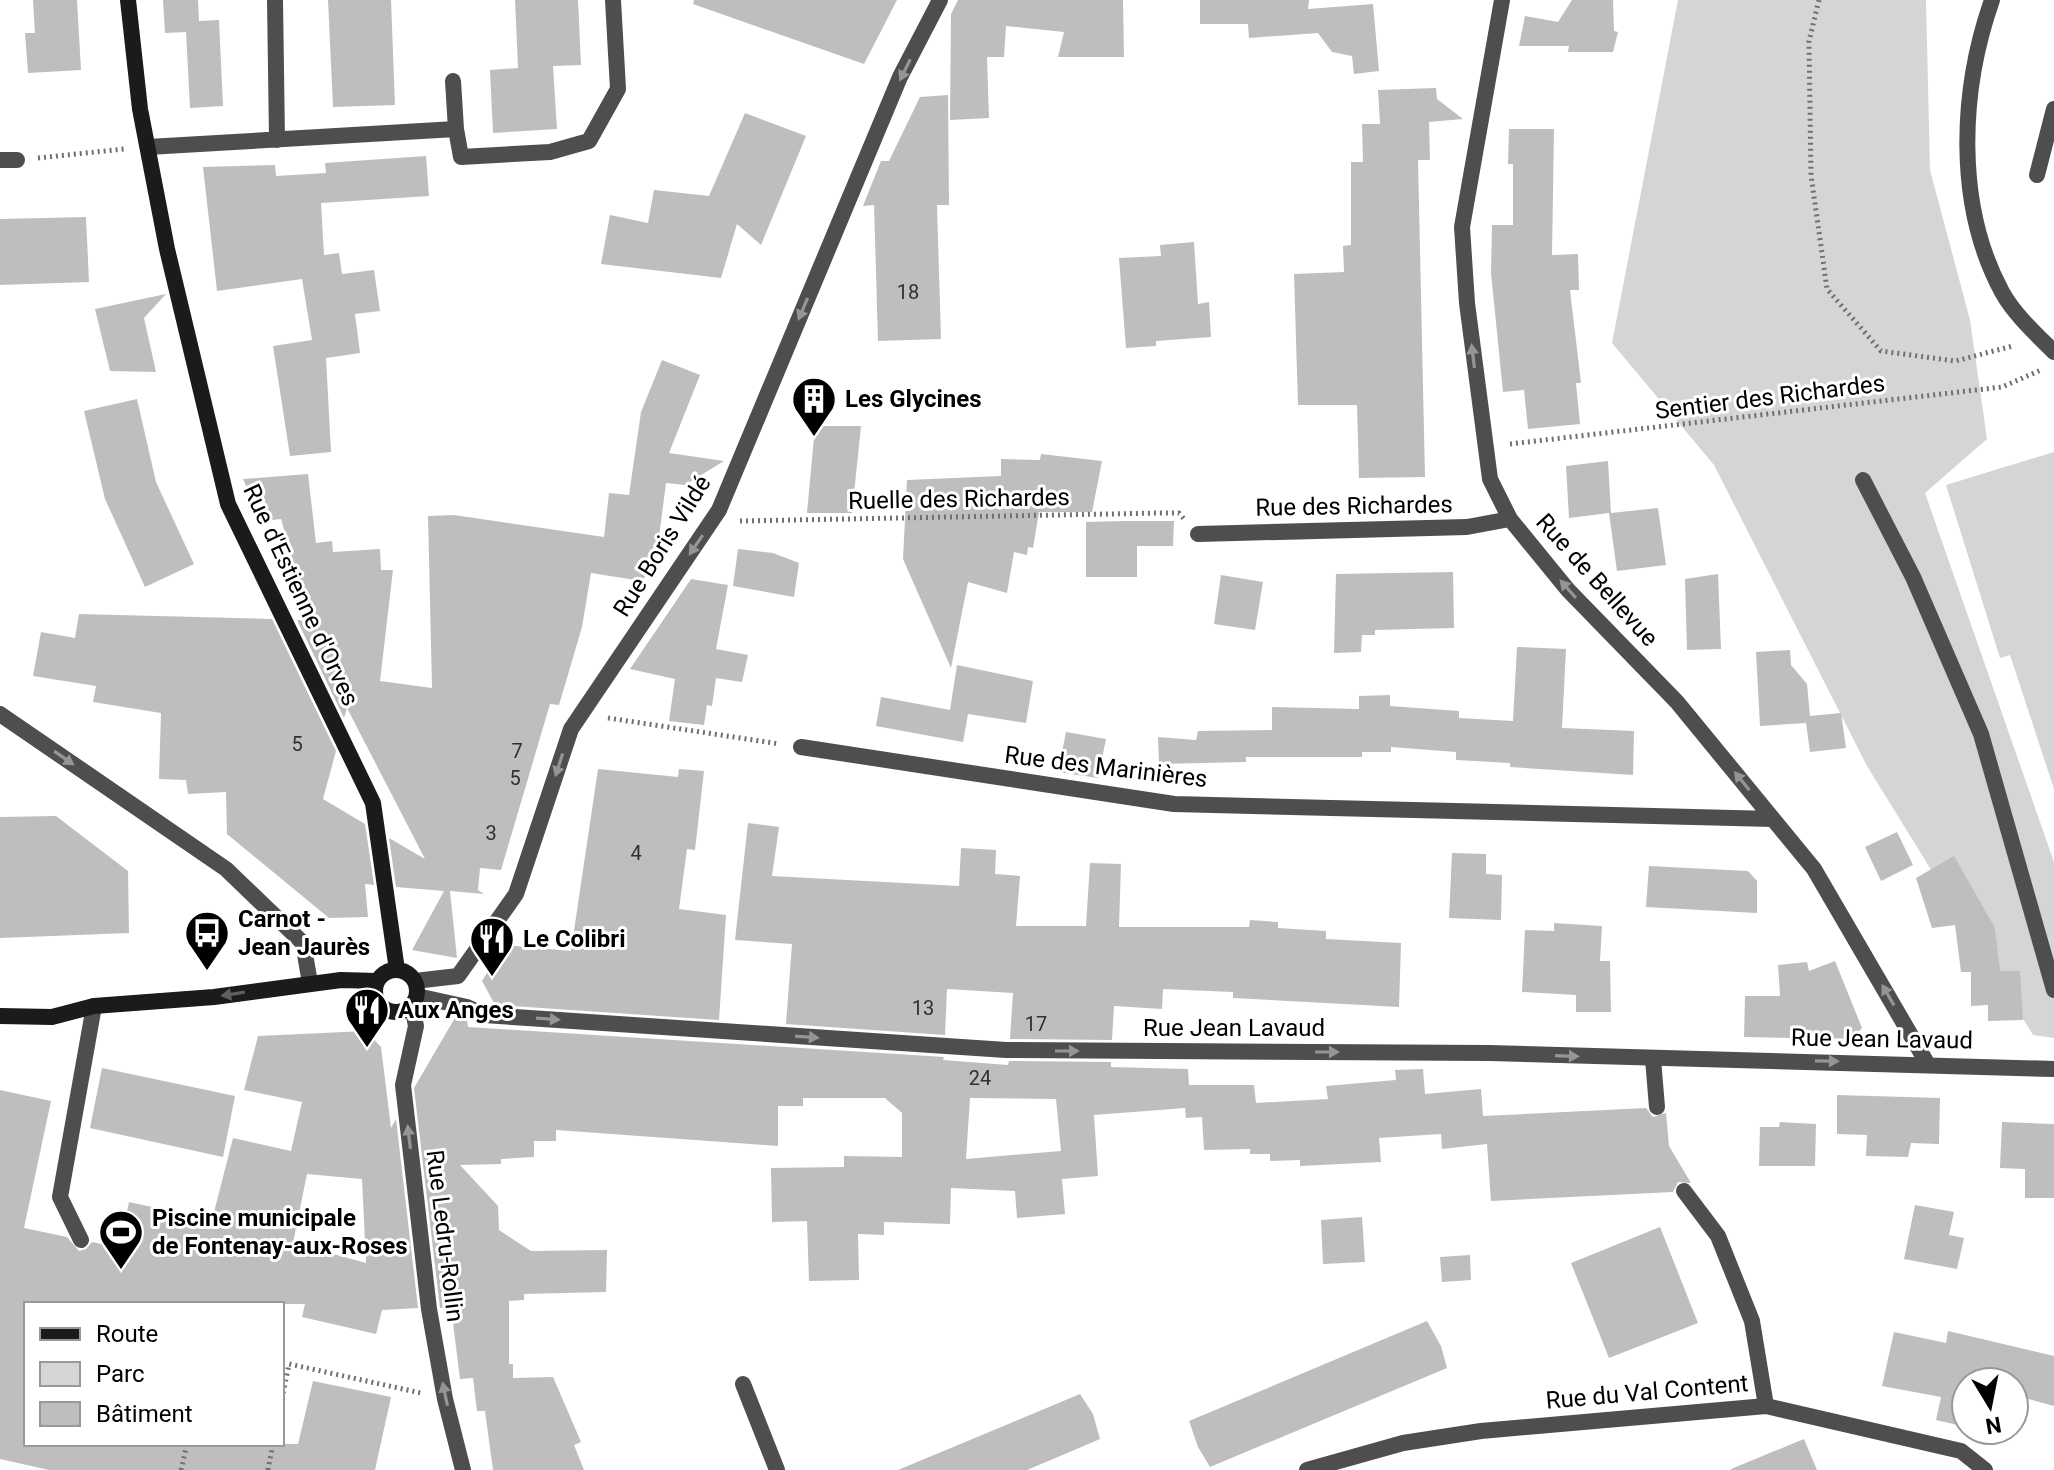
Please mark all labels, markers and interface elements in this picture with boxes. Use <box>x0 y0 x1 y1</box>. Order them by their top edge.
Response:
one-way arrow <box>898 58 911 81</box>
house number: 18 <box>897 280 919 304</box>
one-way arrow <box>797 297 810 321</box>
one-way arrow <box>1467 343 1480 368</box>
street label: Sentier des Richardes <box>1653 369 1887 425</box>
building icon: Les Glycines <box>790 375 838 438</box>
place label: Les Glycines <box>845 385 981 413</box>
street label: Rue Boris Vildé <box>608 470 716 622</box>
street label: Rue d'Estienne d'Orves <box>237 480 365 710</box>
street label: Ruelle des Richardes <box>848 483 1070 515</box>
street label: Rue des Richardes <box>1255 490 1453 522</box>
street label: Rue de Bellevue <box>1530 508 1664 652</box>
one-way arrow <box>689 534 704 556</box>
one-way arrow <box>1559 579 1577 598</box>
house number: 5 <box>291 732 303 756</box>
house number: 7 <box>511 739 523 763</box>
street label: Rue des Marinières <box>1003 741 1209 793</box>
one-way arrow <box>54 750 75 765</box>
one-way arrow <box>552 753 565 777</box>
house number: 5 <box>509 766 521 790</box>
one-way arrow <box>1734 772 1751 792</box>
house number: 3 <box>485 821 497 845</box>
house number: 4 <box>630 841 642 865</box>
place label: Carnot - Jean Jaurès <box>238 905 370 961</box>
bus stop icon: Carnot - Jean Jaurès <box>183 909 231 972</box>
restaurant icon: Le Colibri <box>468 915 516 978</box>
place label: Le Colibri <box>523 925 626 953</box>
one-way arrow <box>1881 984 1895 1007</box>
restaurant icon: Aux Anges <box>343 986 391 1049</box>
one-way arrow <box>220 988 245 1001</box>
place label: Aux Anges <box>398 996 514 1024</box>
house number: 13 <box>912 996 934 1020</box>
house number: 17 <box>1025 1012 1047 1036</box>
one-way arrow <box>536 1013 561 1026</box>
street label: Rue Jean Lavaud <box>1143 1014 1325 1042</box>
street label: Rue Jean Lavaud <box>1791 1023 1973 1055</box>
one-way arrow <box>795 1031 820 1044</box>
one-way arrow <box>1055 1045 1080 1057</box>
one-way arrow <box>1315 1046 1340 1058</box>
one-way arrow <box>1555 1049 1580 1062</box>
one-way arrow <box>1815 1055 1840 1068</box>
house number: 24 <box>969 1066 991 1090</box>
one-way arrow <box>402 1124 415 1149</box>
street label: Rue Ledru-Rollin <box>421 1148 469 1324</box>
place label: Piscine municipale de Fontenay-aux-Roses <box>152 1204 408 1260</box>
sports icon: Piscine municipale de Fontenay-aux-Roses <box>97 1208 145 1271</box>
legend <box>24 1302 284 1446</box>
text: Route <box>96 1320 158 1348</box>
text: Parc <box>96 1360 145 1388</box>
north arrow <box>1950 1366 2030 1446</box>
street label: Rue du Val Content <box>1545 1369 1750 1415</box>
one-way arrow <box>438 1382 451 1407</box>
text: Bâtiment <box>96 1400 193 1428</box>
text: N <box>1984 1412 2003 1439</box>

